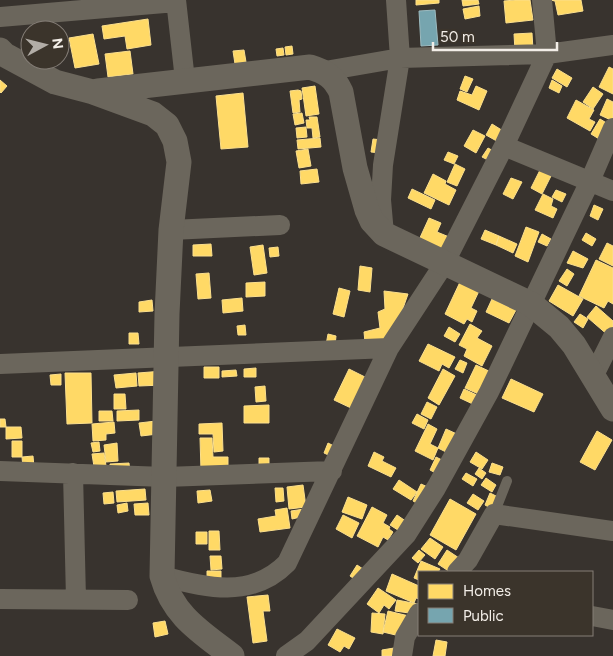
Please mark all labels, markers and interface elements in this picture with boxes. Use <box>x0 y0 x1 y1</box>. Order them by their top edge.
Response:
north arrow <box>20 20 70 70</box>
scale bar <box>433 20 557 52</box>
text: 50 m <box>440 28 475 46</box>
text: N <box>48 37 67 50</box>
legend <box>418 571 593 636</box>
text: Homes <box>463 582 511 600</box>
text: Public <box>463 607 504 625</box>

